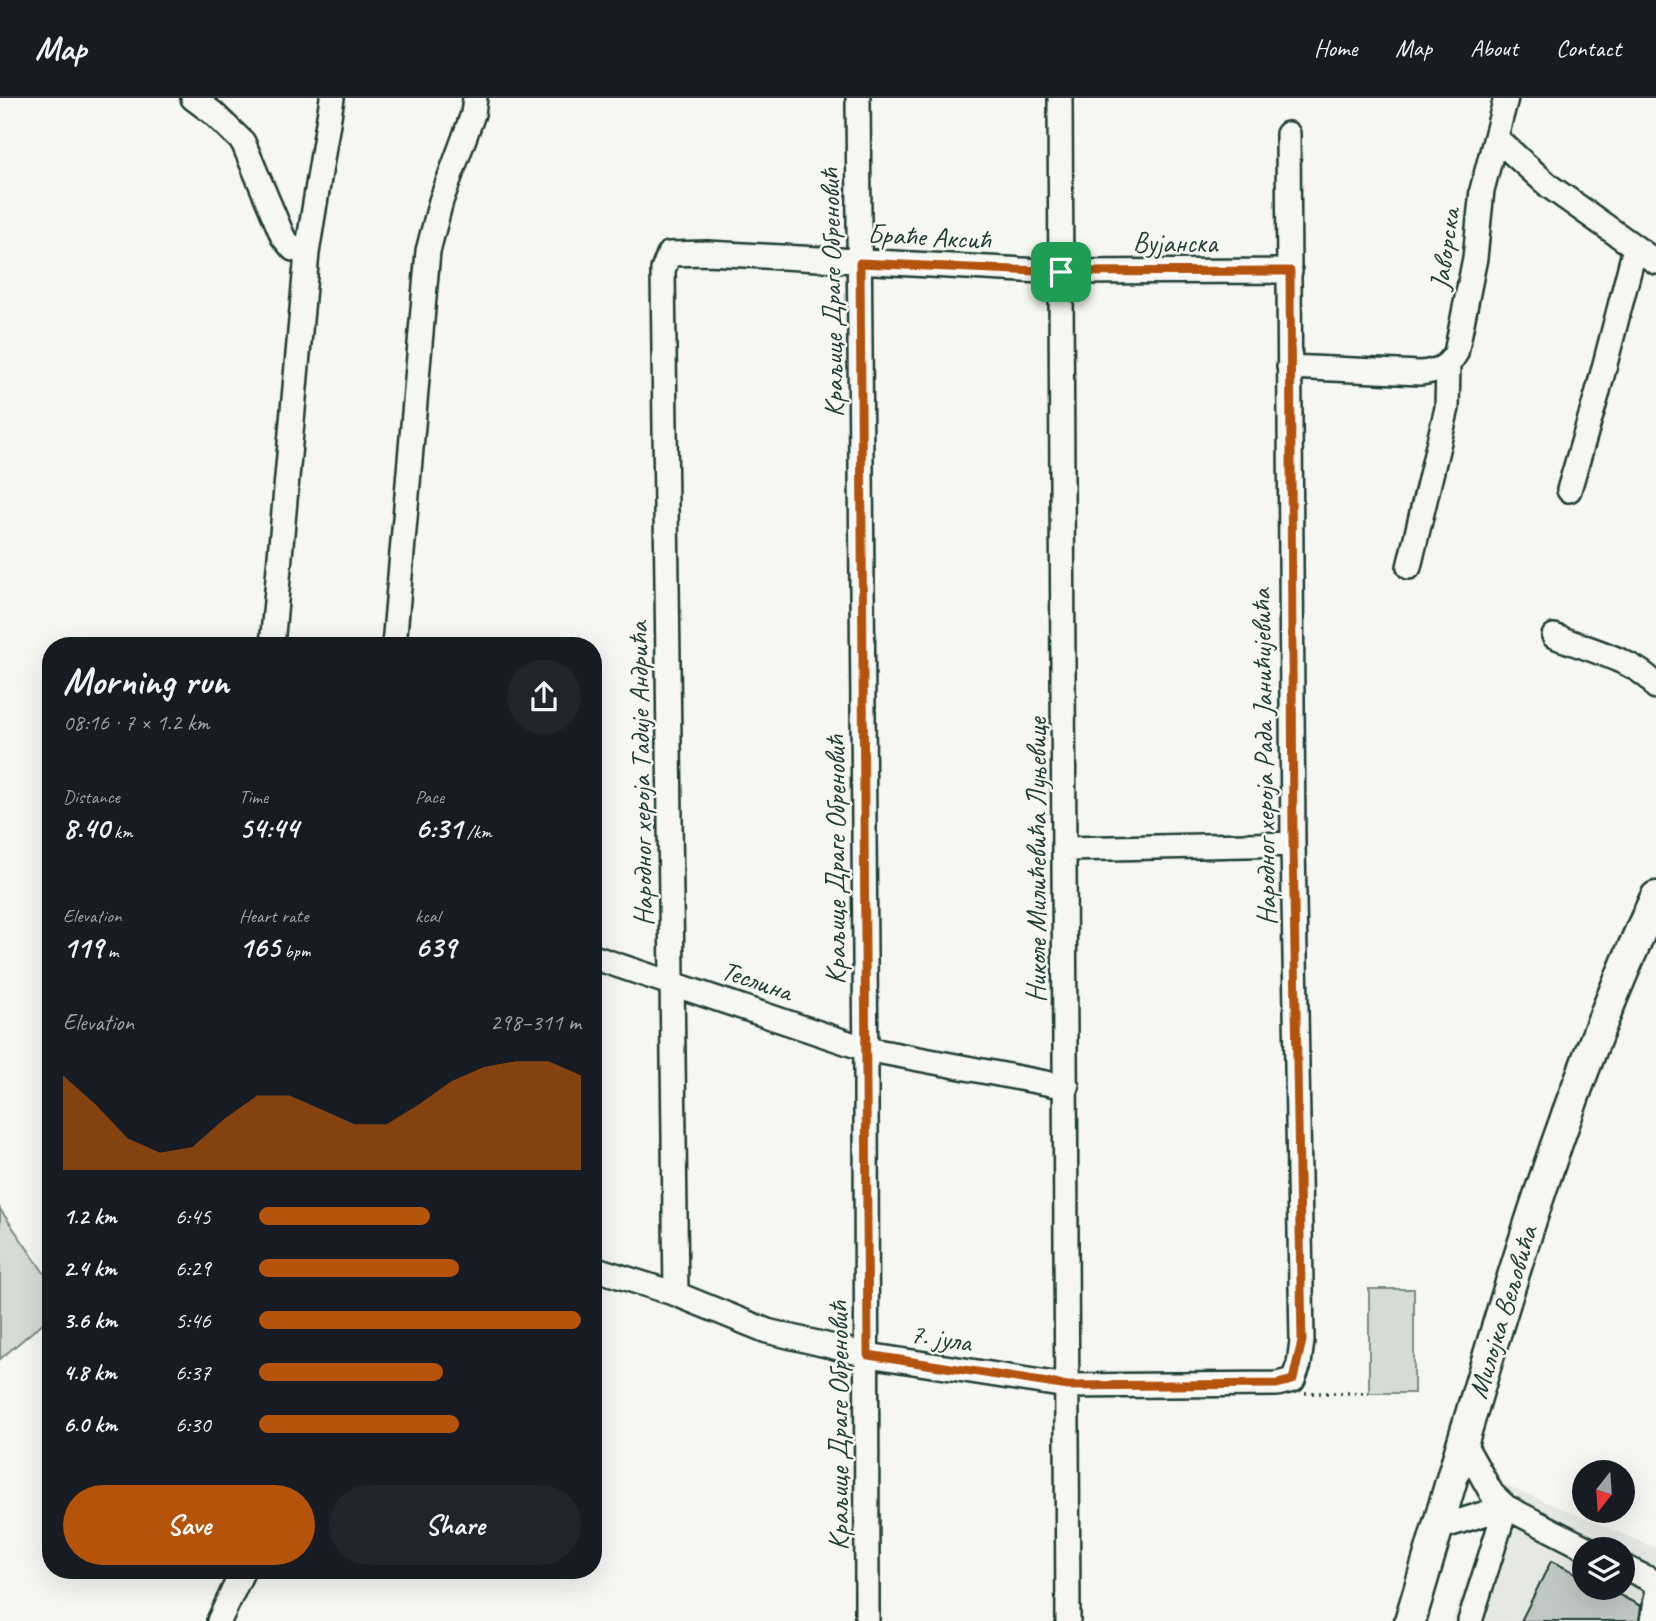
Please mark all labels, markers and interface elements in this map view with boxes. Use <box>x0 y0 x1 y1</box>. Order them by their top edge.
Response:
text: Map <box>35 27 86 69</box>
text: Home <box>1314 33 1357 63</box>
text: Map <box>1395 33 1432 63</box>
text: About <box>1470 33 1518 63</box>
text: Contact <box>1556 33 1621 63</box>
street label: Краљице Драге Обреновић <box>812 166 851 418</box>
street label: Јаворска <box>1421 204 1468 294</box>
street label: Браће Аксић <box>866 216 993 257</box>
street label: Вујанска <box>1133 225 1219 260</box>
pin <box>1031 242 1091 302</box>
icon: arrive <box>1042 253 1080 291</box>
street label: Народног хероја Рада Јанићијевића <box>1243 587 1284 926</box>
street label: Народног хероја Тадије Андрића <box>620 620 661 927</box>
text: Morning run <box>63 658 229 705</box>
button: share <box>507 660 581 734</box>
text: 08:16 · 7 × 1.2 km <box>63 708 209 737</box>
street label: Николе Милићевића Луњевице <box>1019 716 1054 1002</box>
street label: Краљице Драге Обреновић <box>818 734 853 984</box>
text: Distance <box>63 785 120 809</box>
text: Time <box>239 785 268 809</box>
text: Pace <box>415 785 444 809</box>
text: 8.40 <box>63 809 109 847</box>
text: 54:44 <box>239 809 298 847</box>
text: 6:31 <box>415 809 462 847</box>
text: km <box>109 820 133 844</box>
text: /km <box>462 820 492 844</box>
text: Elevation <box>63 904 121 928</box>
text: Heart rate <box>239 904 308 928</box>
text: kcal <box>415 904 440 928</box>
text: 119 <box>63 928 103 966</box>
text: 165 <box>239 928 280 966</box>
text: 639 <box>415 928 456 966</box>
text: m <box>103 939 118 963</box>
text: bpm <box>280 939 310 963</box>
street label: Теслина <box>717 952 799 1010</box>
text: Elevation <box>63 1008 134 1037</box>
text: 298–311 m <box>490 1008 581 1037</box>
text: 1.2 km <box>63 1202 117 1231</box>
text: 6:45 <box>175 1202 211 1231</box>
street label: Милојка Вељовића <box>1460 1220 1546 1403</box>
text: 2.4 km <box>63 1254 117 1283</box>
text: 6:29 <box>175 1254 211 1283</box>
street label: Краљице Драге Обреновић <box>821 1300 856 1550</box>
text: 3.6 km <box>63 1306 117 1335</box>
text: 5:46 <box>175 1306 211 1335</box>
street label: 7. јула <box>908 1315 976 1360</box>
text: 4.8 km <box>63 1358 117 1387</box>
text: 6:37 <box>175 1358 211 1387</box>
text: 6.0 km <box>63 1410 117 1439</box>
text: 6:30 <box>175 1410 211 1439</box>
north arrow <box>1572 1460 1634 1522</box>
map controls <box>1572 1460 1635 1600</box>
button: Save <box>63 1485 315 1565</box>
button: Share <box>329 1485 581 1565</box>
button: layers <box>1572 1537 1635 1600</box>

